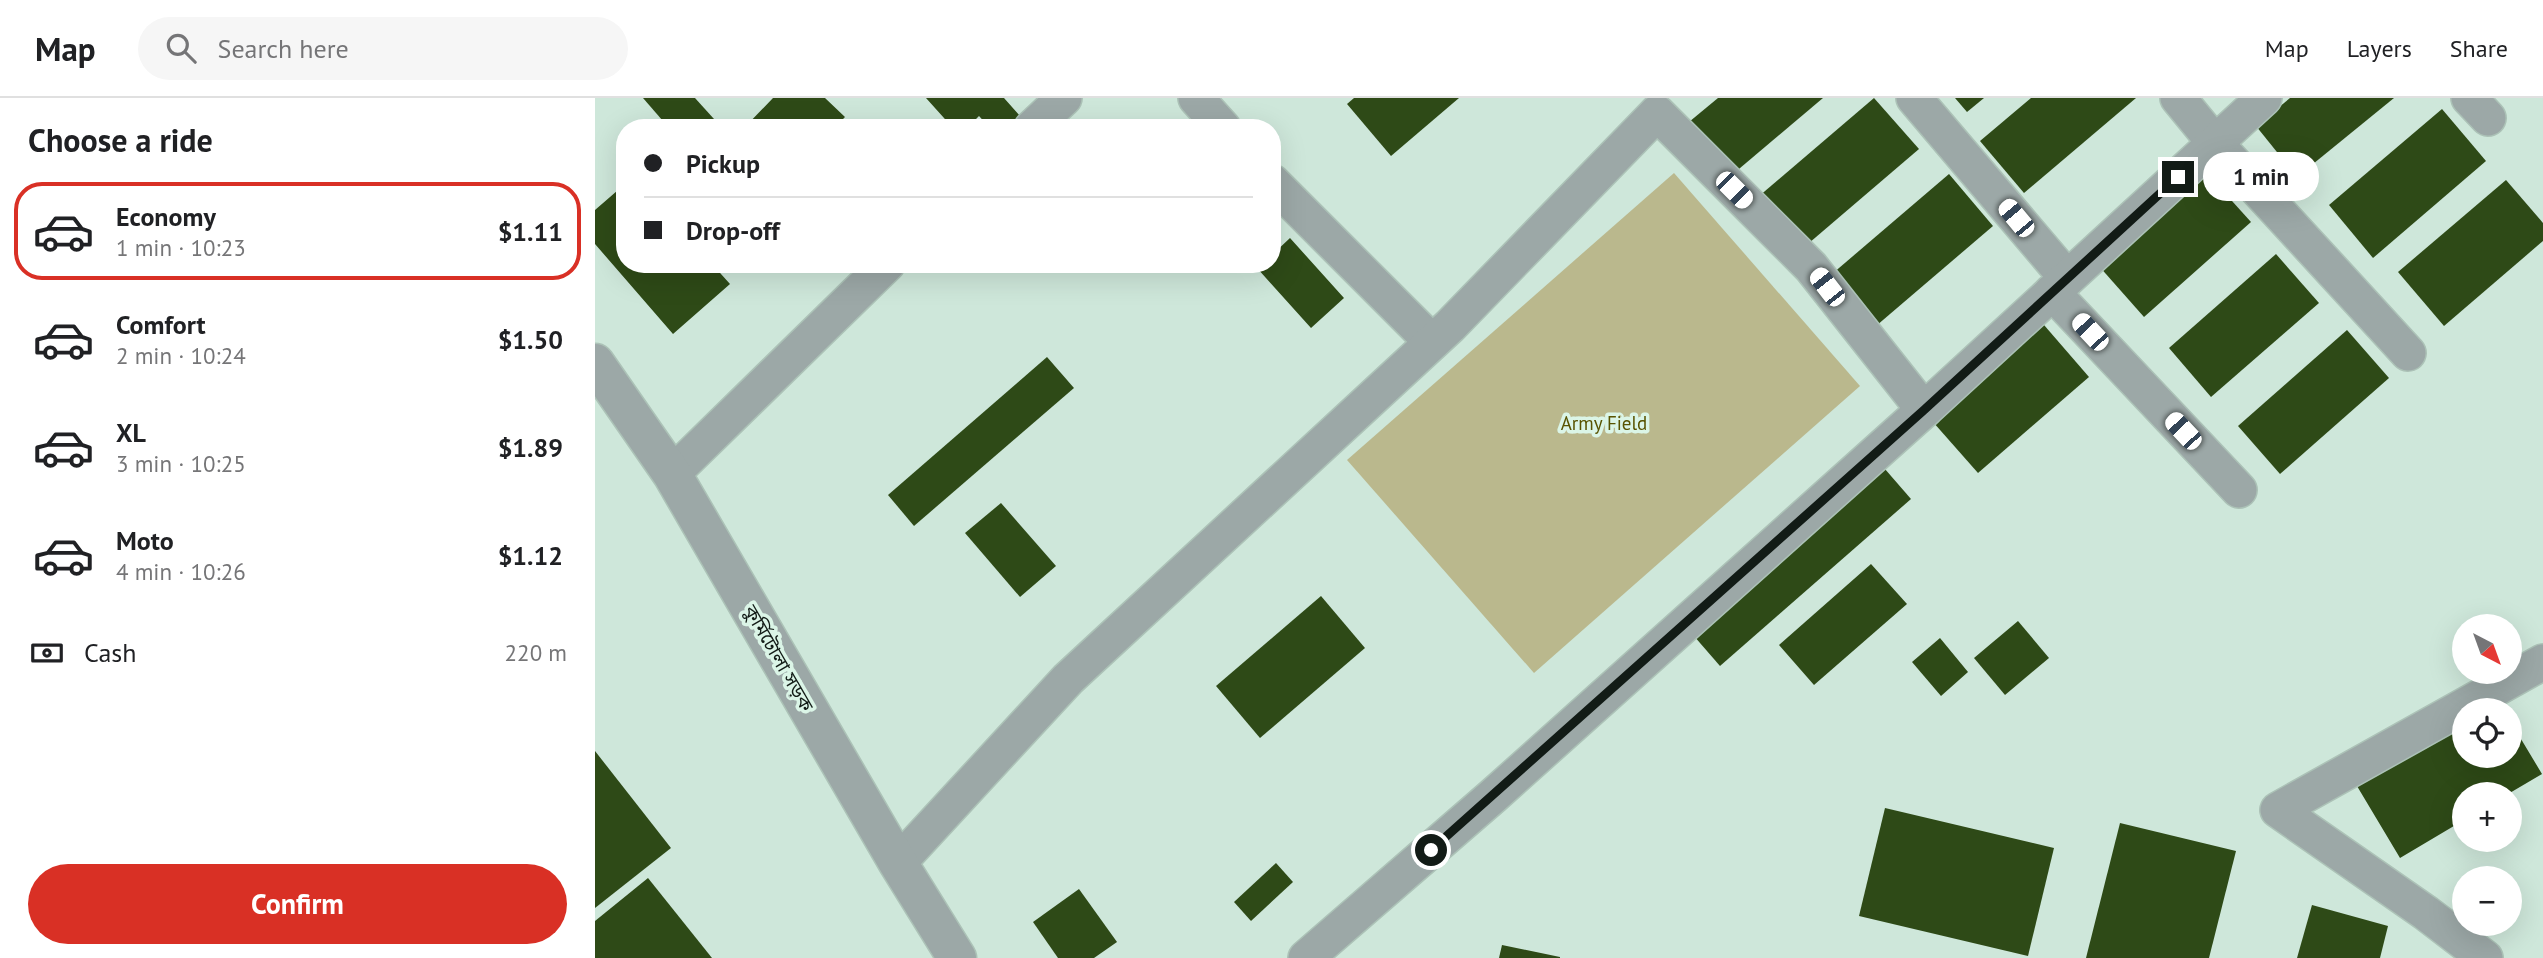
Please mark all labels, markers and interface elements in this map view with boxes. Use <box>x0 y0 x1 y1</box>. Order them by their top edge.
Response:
search box <box>138 17 628 80</box>
text: Map <box>35 27 96 70</box>
icon: search <box>162 29 200 67</box>
text: Search here <box>218 32 349 65</box>
text: Map <box>2265 33 2309 64</box>
text: Layers <box>2347 33 2412 64</box>
text: Share <box>2450 33 2508 64</box>
text: Choose a ride <box>28 119 213 161</box>
text: Pickup <box>686 147 760 180</box>
callout: 1 min <box>2203 153 2318 202</box>
route end <box>2162 161 2194 193</box>
text: 1 min <box>2233 162 2289 191</box>
car <box>1712 168 1757 212</box>
car <box>1995 195 2038 241</box>
icon: car <box>32 200 95 263</box>
text: Economy <box>116 200 216 233</box>
text: Drop-off <box>686 214 780 247</box>
text: $1.11 <box>498 215 563 248</box>
text: 1 min · 10:23 <box>116 233 246 262</box>
car <box>1806 264 1849 310</box>
icon: car <box>32 308 95 371</box>
text: Comfort <box>116 308 206 341</box>
car <box>2068 309 2113 355</box>
text: $1.50 <box>498 323 563 356</box>
text: 2 min · 10:24 <box>116 341 246 370</box>
car <box>2161 408 2206 454</box>
park label: Army Field <box>1561 411 1647 435</box>
icon: car <box>32 416 95 479</box>
text: XL <box>116 416 146 449</box>
text: $1.89 <box>498 431 563 464</box>
text: 3 min · 10:25 <box>116 449 246 478</box>
icon: car <box>32 524 95 587</box>
text: Moto <box>116 524 174 557</box>
text: $1.12 <box>498 539 563 572</box>
text: 4 min · 10:26 <box>116 557 246 586</box>
street label: কুর্মিটোলা সড়ক <box>738 600 819 716</box>
north arrow <box>2452 614 2522 684</box>
map controls <box>2452 614 2522 936</box>
icon: cash <box>28 634 66 672</box>
text: Cash <box>84 636 136 669</box>
text: 220 m <box>505 638 567 667</box>
button: locate <box>2452 698 2522 768</box>
button: + <box>2452 782 2522 852</box>
route start <box>1415 834 1447 866</box>
button: Confirm <box>28 864 567 944</box>
button: − <box>2452 866 2522 936</box>

